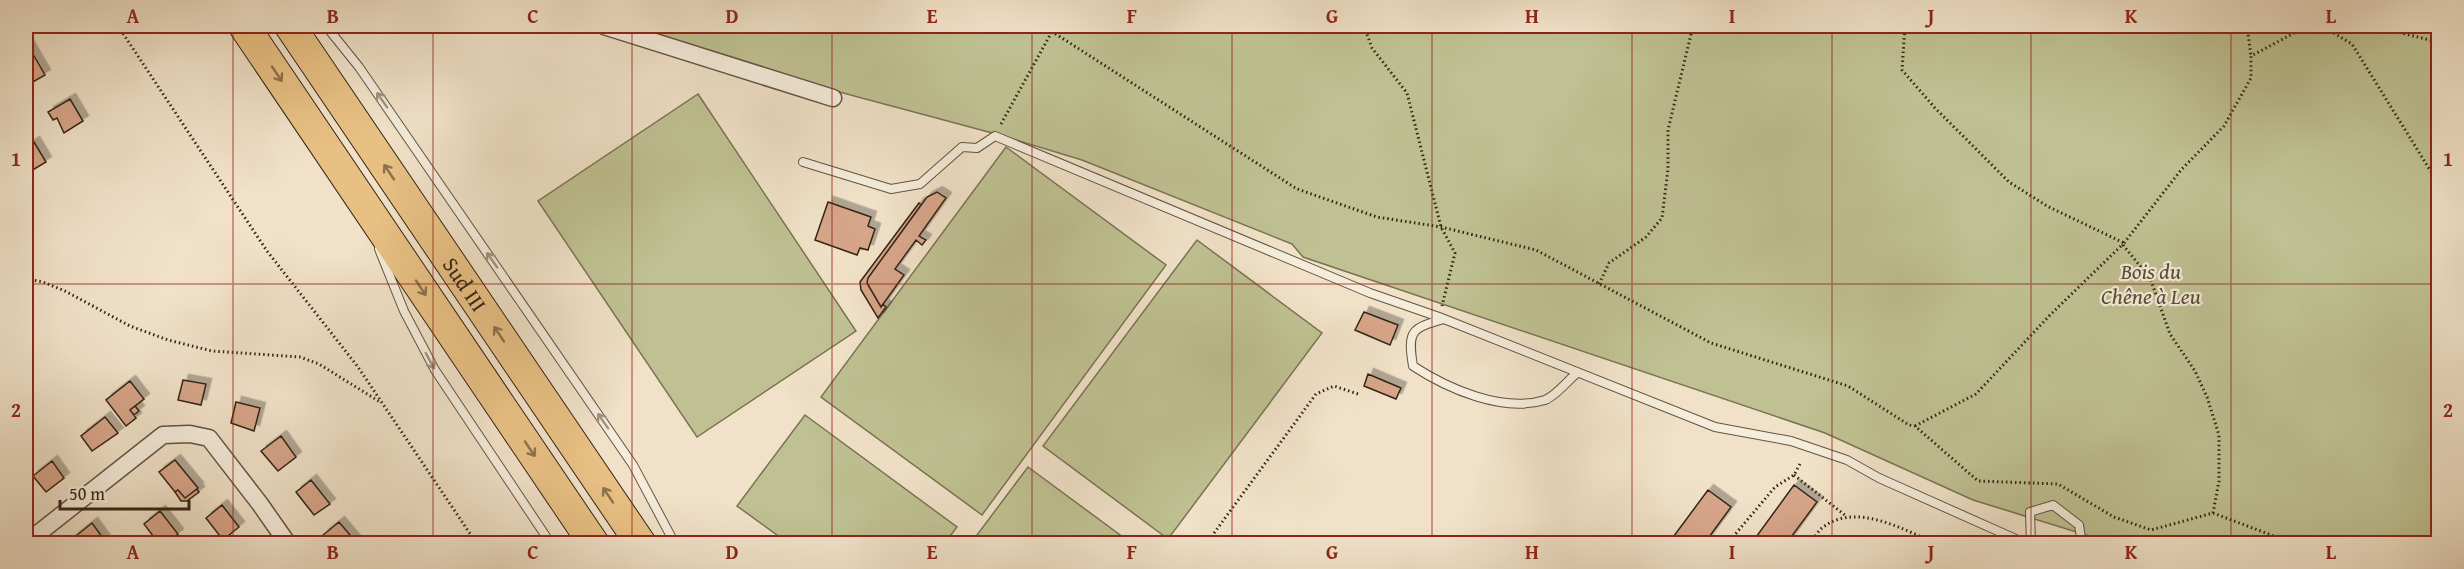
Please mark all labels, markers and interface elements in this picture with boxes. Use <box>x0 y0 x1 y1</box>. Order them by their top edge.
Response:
text: A <box>127 1 140 30</box>
text: B <box>327 1 339 30</box>
text: C <box>527 1 539 30</box>
text: D <box>725 1 739 30</box>
text: E <box>927 1 938 30</box>
text: F <box>1127 1 1137 30</box>
text: G <box>1326 1 1338 30</box>
text: H <box>1525 1 1539 30</box>
text: I <box>1729 1 1735 30</box>
text: J <box>1925 1 1935 30</box>
text: K <box>2125 1 2138 30</box>
text: L <box>2326 1 2337 30</box>
one-way arrow <box>271 65 283 82</box>
one-way arrow <box>376 92 388 108</box>
text: 1 <box>11 144 21 173</box>
text: 1 <box>2443 144 2453 173</box>
one-way arrow <box>383 165 395 181</box>
street label: Sud III <box>435 251 495 318</box>
one-way arrow <box>486 252 499 269</box>
park label: Bois du Chêne à Leu <box>2101 255 2201 312</box>
one-way arrow <box>415 279 427 296</box>
one-way arrow <box>493 326 505 342</box>
one-way arrow <box>424 352 436 369</box>
text: 2 <box>11 395 21 424</box>
text: 2 <box>2443 395 2453 424</box>
one-way arrow <box>597 413 609 430</box>
one-way arrow <box>524 441 536 457</box>
scale bar <box>60 473 189 511</box>
text: 50 m <box>69 480 105 507</box>
one-way arrow <box>602 487 614 504</box>
text: A <box>127 537 140 566</box>
text: B <box>327 537 339 566</box>
text: C <box>527 537 539 566</box>
text: D <box>725 537 739 566</box>
text: E <box>927 537 938 566</box>
text: F <box>1127 537 1137 566</box>
text: G <box>1326 537 1338 566</box>
text: H <box>1525 537 1539 566</box>
text: I <box>1729 537 1735 566</box>
text: J <box>1925 537 1935 566</box>
text: K <box>2125 537 2138 566</box>
text: L <box>2326 537 2337 566</box>

